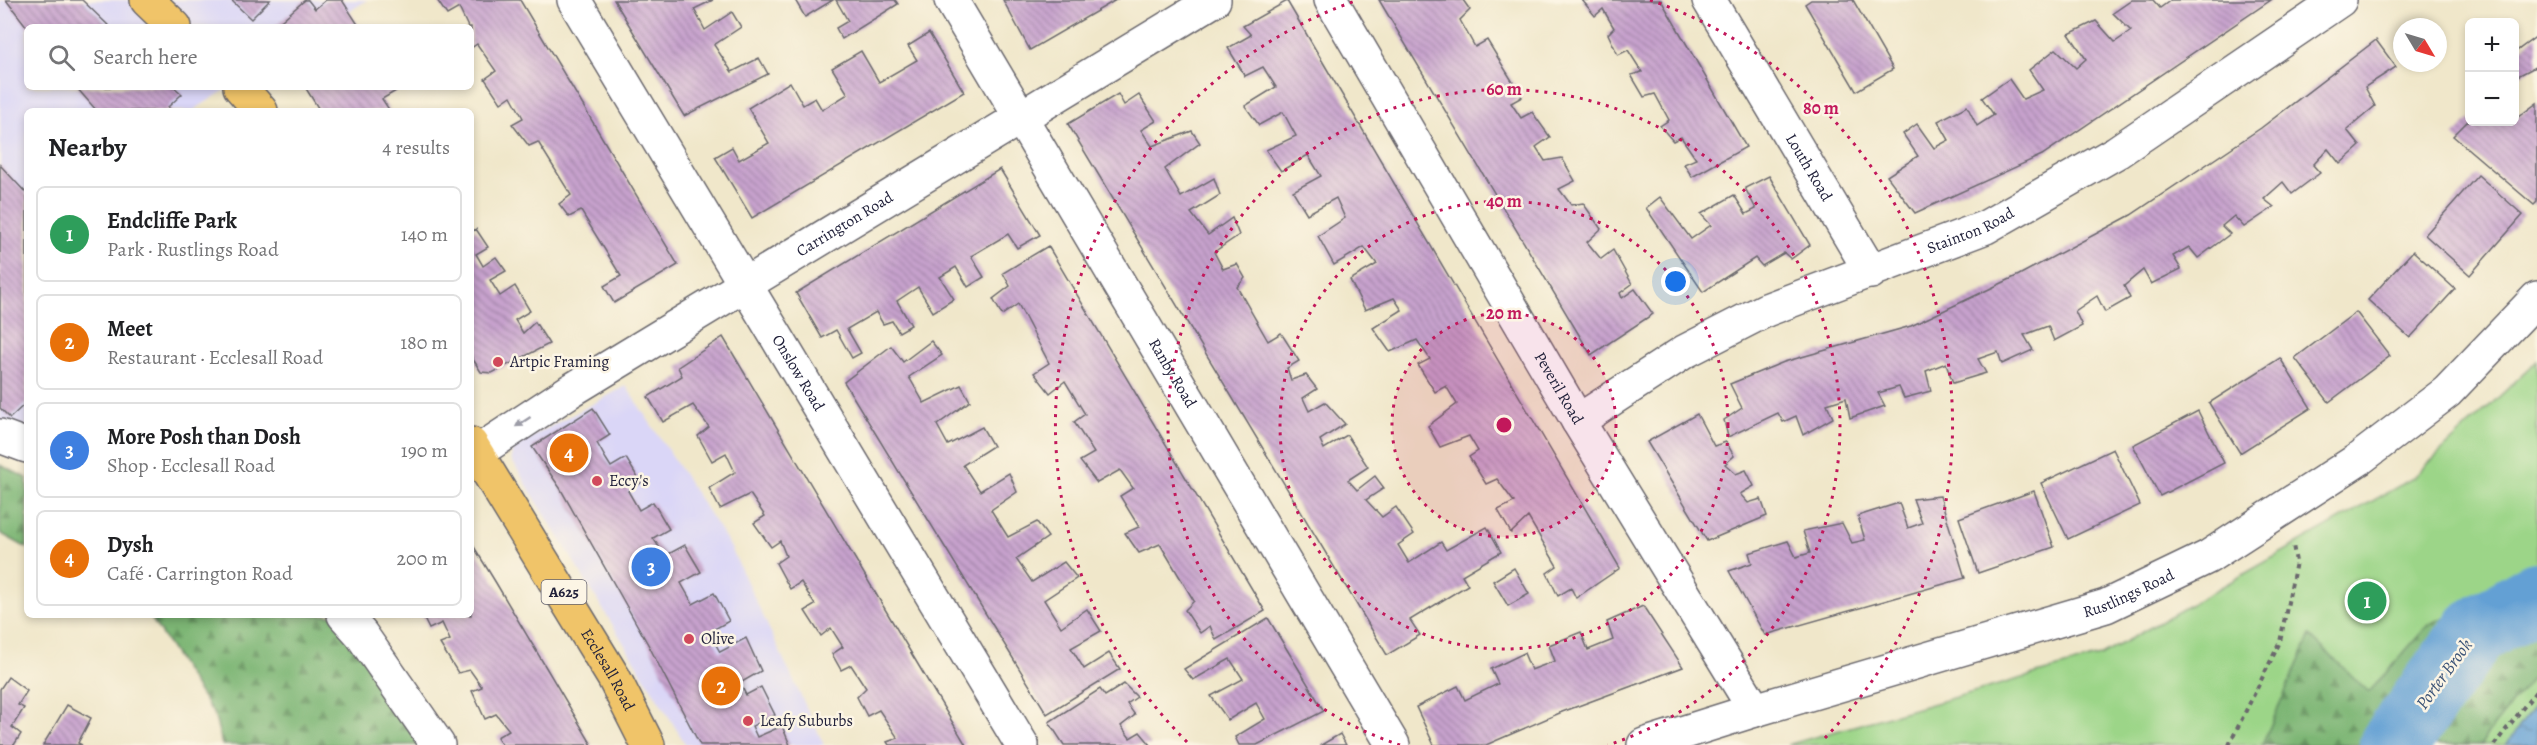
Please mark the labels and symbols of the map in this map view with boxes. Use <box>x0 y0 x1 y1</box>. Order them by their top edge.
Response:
north arrow <box>2393 18 2447 72</box>
text: 60 m <box>1486 77 1522 101</box>
text: 80 m <box>1803 96 1839 120</box>
street label: Louth Road <box>1780 130 1838 206</box>
street label: Carrington Road <box>792 186 898 262</box>
text: 40 m <box>1486 189 1522 213</box>
street label: Stainton Road <box>1924 202 2019 259</box>
your location <box>1661 267 1690 296</box>
text: 20 m <box>1486 301 1522 325</box>
street label: Onslow Road <box>767 330 830 416</box>
street label: Ranby Road <box>1143 334 1202 412</box>
street label: Peveril Road <box>1529 348 1589 429</box>
place label: Artpic Framing <box>509 351 609 373</box>
marker: Artpic Framing <box>491 355 505 369</box>
centre of rings <box>1494 415 1514 435</box>
one-way arrow <box>516 416 532 428</box>
pin: 4 <box>550 430 588 476</box>
place label: Eccy's <box>609 470 649 492</box>
marker: Eccy's <box>590 474 604 488</box>
pin: 3 <box>632 544 670 590</box>
street label: Rustlings Road <box>2080 564 2178 623</box>
pin: 1 <box>2348 578 2386 624</box>
road number: A625 <box>542 580 586 604</box>
street label: Ecclesall Road <box>575 624 640 715</box>
place label: Olive <box>701 628 735 650</box>
marker: Olive <box>682 632 696 646</box>
water label: Porter Brook <box>2410 634 2478 714</box>
pin: 2 <box>702 664 740 708</box>
place label: Leafy Suburbs <box>760 710 853 732</box>
marker: Leafy Suburbs <box>741 714 755 728</box>

